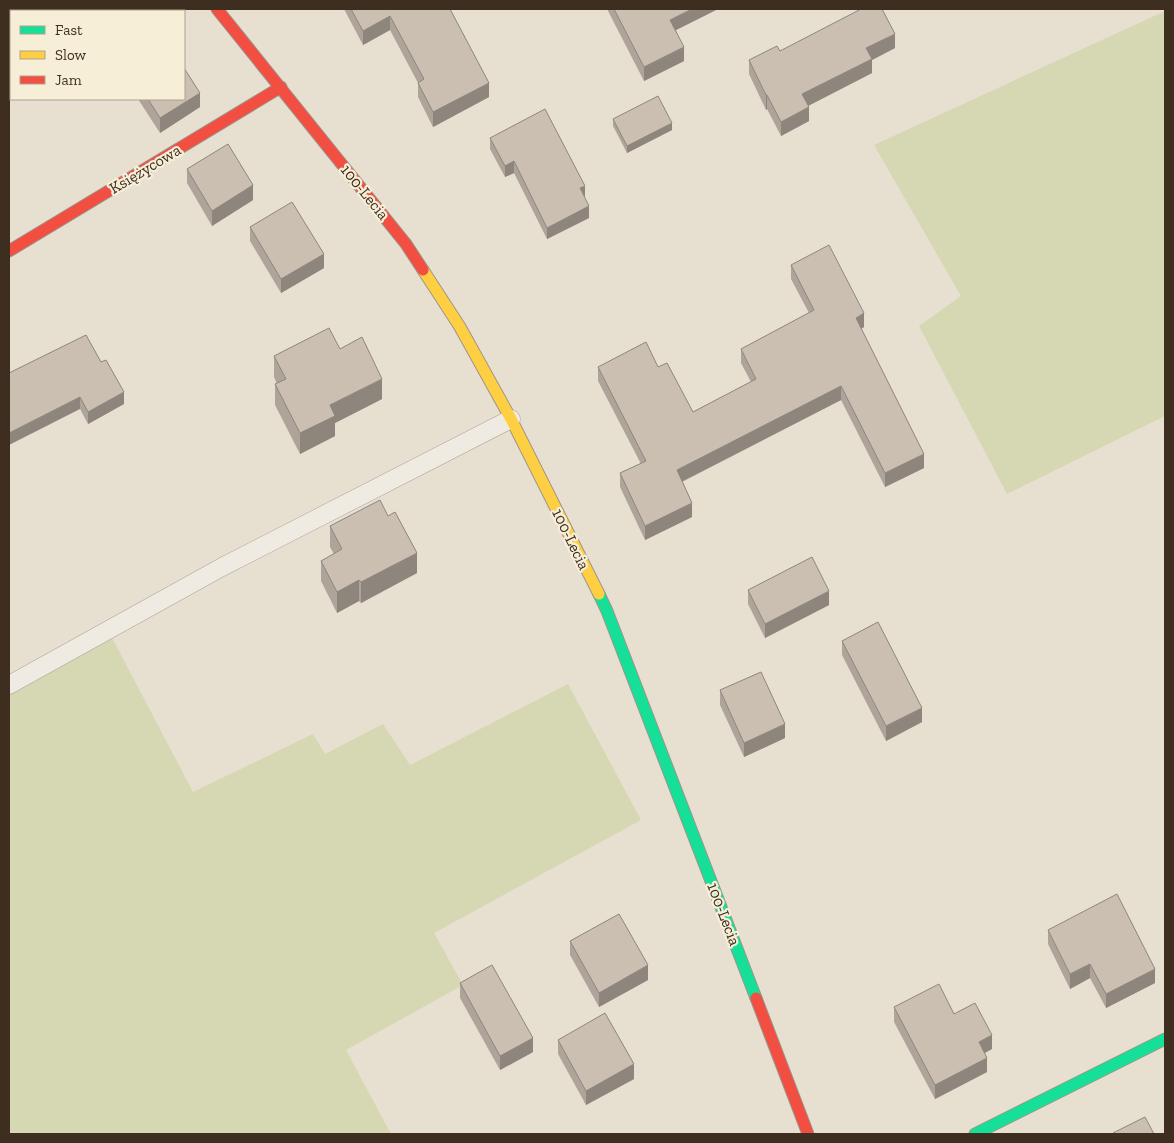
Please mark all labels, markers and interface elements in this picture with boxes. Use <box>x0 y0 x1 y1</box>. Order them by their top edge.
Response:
legend <box>10 10 185 100</box>
text: Fast <box>55 21 83 39</box>
text: Slow <box>55 46 87 64</box>
text: Jam <box>55 71 82 89</box>
street label: Księżycowa <box>106 140 184 198</box>
street label: 100-Lecia <box>337 161 393 224</box>
street label: 100-Lecia <box>548 505 594 573</box>
street label: 100-Lecia <box>703 880 745 948</box>

